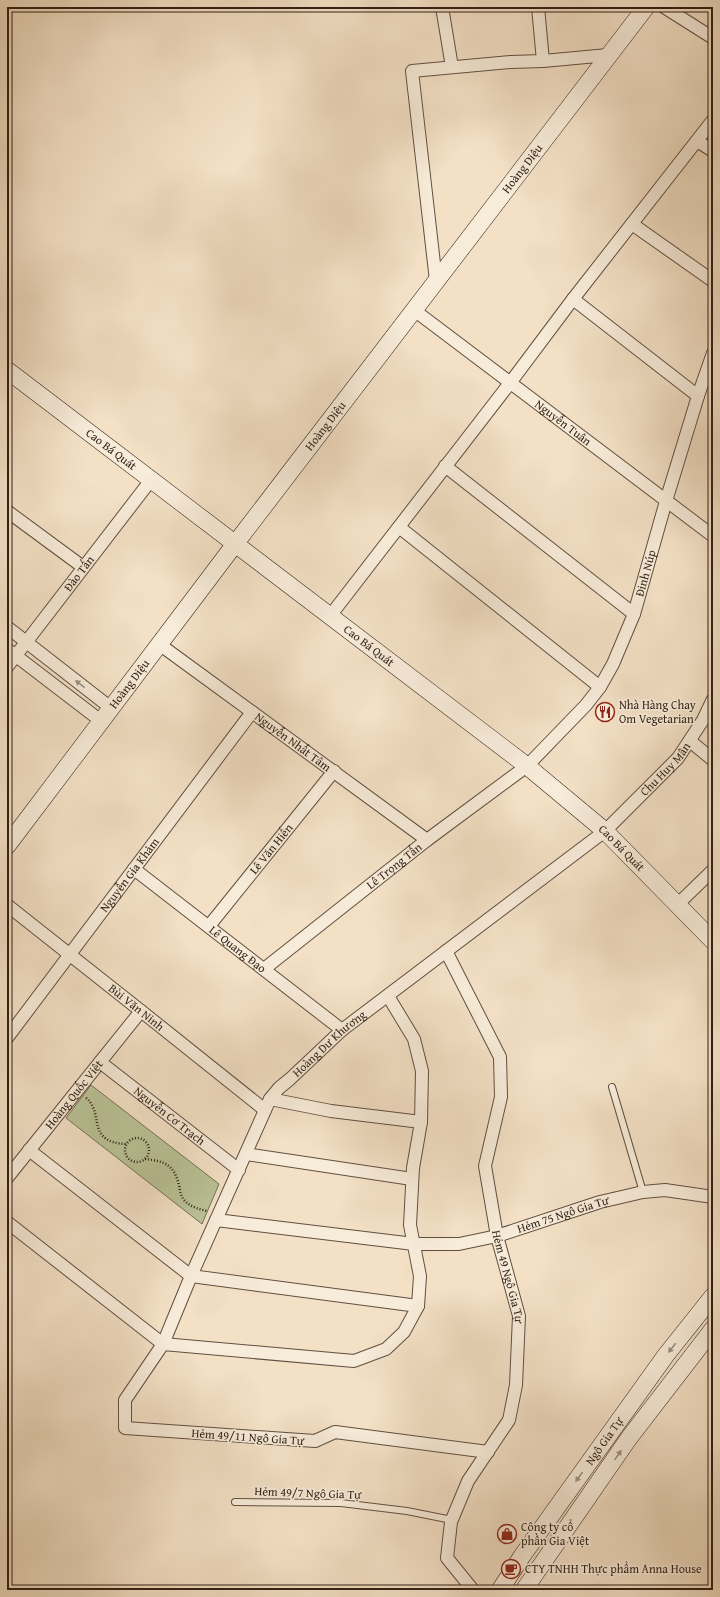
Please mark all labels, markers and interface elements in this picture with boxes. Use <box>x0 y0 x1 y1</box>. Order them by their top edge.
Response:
street label: Hoàng Diệu <box>497 140 547 197</box>
street label: Nguyễn Tuân <box>532 395 596 450</box>
street label: Hoàng Diệu <box>301 397 350 454</box>
street label: Cao Bá Quát <box>83 424 141 474</box>
street label: Đinh Núp <box>630 547 660 598</box>
street label: Đào Tấn <box>59 552 98 595</box>
street label: Cao Bá Quát <box>340 620 399 671</box>
street label: Hoàng Diệu <box>105 655 153 712</box>
one-way arrow <box>75 680 85 688</box>
place label: Nhà Hàng Chay Om Vegetarian <box>619 696 696 727</box>
restaurant icon: Nhà Hàng Chay Om Vegetarian <box>594 701 616 723</box>
street label: Nguyễn Nhất Tâm <box>252 708 335 775</box>
street label: Chu Huy Mân <box>636 738 694 799</box>
street label: Lê Văn Hiến <box>245 819 297 878</box>
street label: Cao Bá Quát <box>595 820 650 876</box>
street label: Nguyễn Gia Khảm <box>95 834 163 916</box>
street label: Lê Trọng Tấn <box>363 838 425 893</box>
street label: Lê Quang Đạo <box>206 921 270 976</box>
street label: Bùi Văn Ninh <box>105 980 168 1035</box>
street label: Hoàng Dư Khương <box>288 1006 369 1081</box>
street label: Hoàng Quốc Việt <box>41 1055 107 1132</box>
street label: Nguyễn Cơ Trạch <box>130 1082 209 1149</box>
street label: Hẻm 75 Ngô Gia Tự <box>515 1191 611 1237</box>
street label: Hẻm 49 Ngô Gia Tự <box>488 1229 528 1324</box>
one-way arrow <box>667 1343 676 1354</box>
street label: Ngô Gia Tự <box>581 1413 627 1468</box>
street label: Hẻm 49/11 Ngô Gia Tự <box>191 1424 305 1449</box>
one-way arrow <box>614 1449 622 1460</box>
one-way arrow <box>575 1471 583 1482</box>
street label: Hẻm 49/7 Ngô Gia Tự <box>254 1482 362 1503</box>
place label: Công ty cổ phần Gia Việt <box>521 1518 590 1549</box>
shop icon: Công ty cổ phần Gia Việt <box>496 1523 518 1545</box>
cafe icon: CTY TNHH Thực phẩm Anna House <box>500 1558 522 1580</box>
place label: CTY TNHH Thực phẩm Anna House <box>525 1560 702 1577</box>

